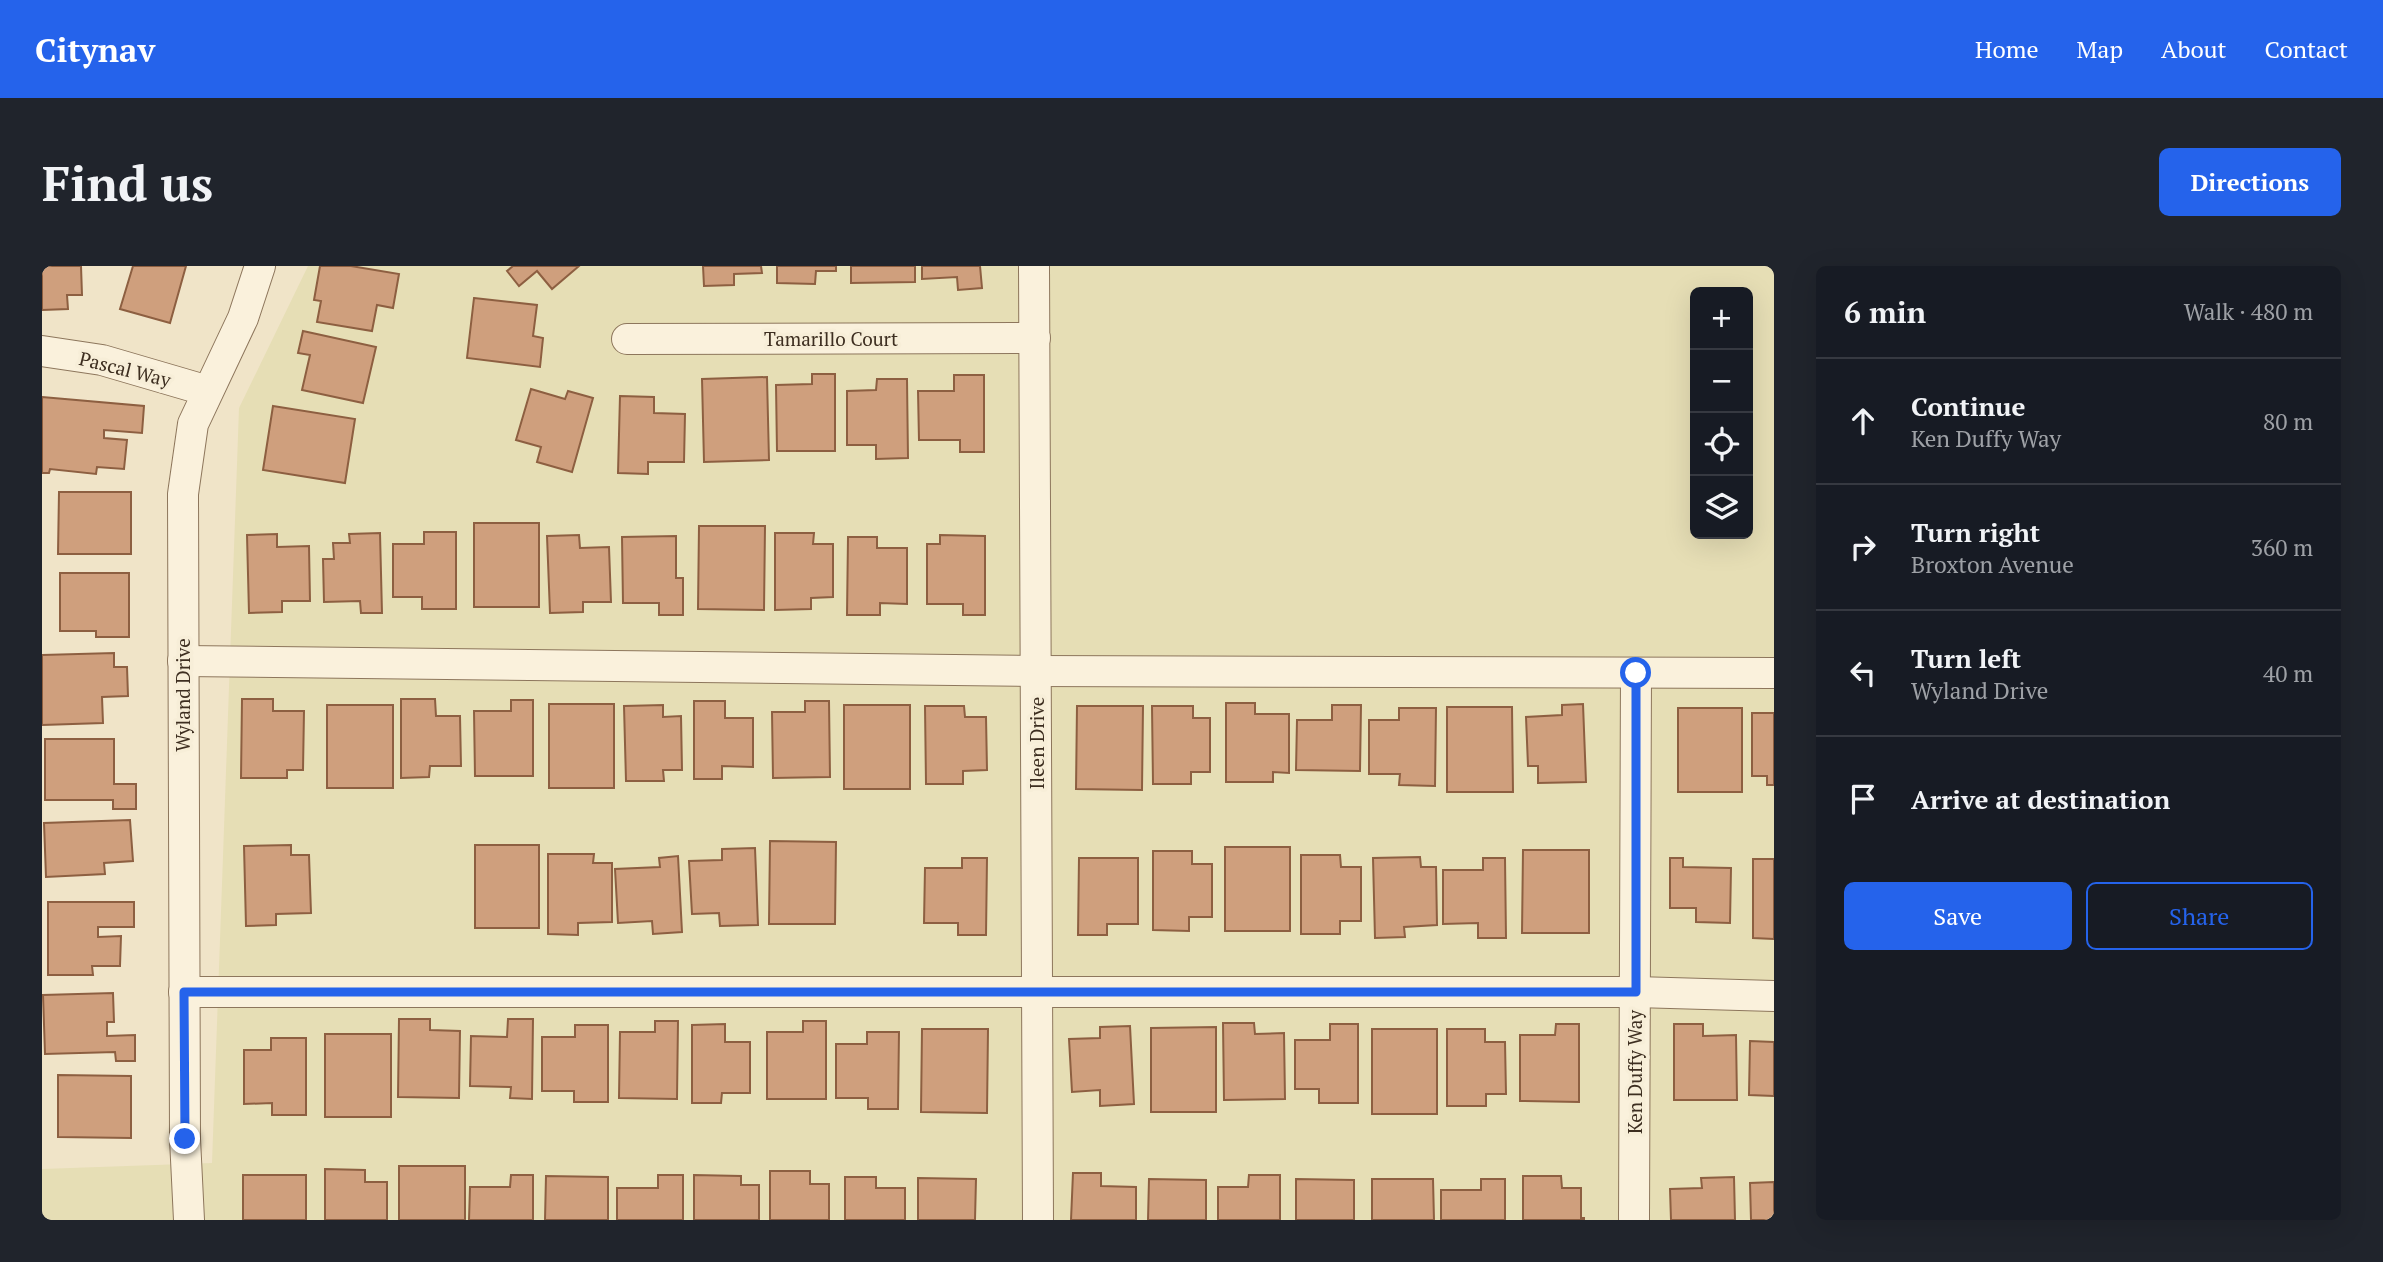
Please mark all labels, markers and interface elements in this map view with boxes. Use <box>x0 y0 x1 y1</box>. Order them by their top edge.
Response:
text: Citynav <box>35 28 155 71</box>
text: Home <box>1975 33 2039 65</box>
text: Map <box>2077 33 2123 65</box>
text: About <box>2161 33 2227 65</box>
text: Contact <box>2265 33 2348 65</box>
button: Directions <box>2159 148 2341 216</box>
text: Find us <box>42 150 213 215</box>
map controls <box>1690 287 1753 539</box>
button: + <box>1690 287 1753 350</box>
text: 6 min <box>1844 292 1926 332</box>
text: Walk · 480 m <box>2184 296 2313 327</box>
street label: Tamarillo Court <box>764 326 898 351</box>
street label: Pascal Way <box>77 345 174 392</box>
button: − <box>1690 350 1753 413</box>
text: Continue <box>1911 389 2025 423</box>
icon: ahead <box>1844 402 1882 440</box>
text: 80 m <box>2263 406 2313 437</box>
button: locate <box>1690 413 1753 476</box>
text: Ken Duffy Way <box>1911 423 2061 454</box>
button: layers <box>1690 476 1753 539</box>
text: Turn right <box>1911 515 2040 549</box>
icon: right <box>1844 528 1882 566</box>
text: 360 m <box>2251 532 2313 563</box>
text: Broxton Avenue <box>1911 549 2074 580</box>
street label: Wyland Drive <box>170 638 195 752</box>
text: Turn left <box>1911 641 2021 675</box>
icon: left <box>1844 654 1882 692</box>
route start <box>1620 657 1651 688</box>
text: 40 m <box>2263 658 2313 689</box>
text: Wyland Drive <box>1911 675 2048 706</box>
street label: Ileen Drive <box>1024 697 1049 789</box>
icon: arrive <box>1844 780 1882 818</box>
text: Arrive at destination <box>1911 782 2170 816</box>
button: Save <box>1844 882 2072 950</box>
button: Share <box>2086 882 2313 950</box>
street label: Ken Duffy Way <box>1622 1010 1647 1134</box>
route end <box>169 1123 200 1154</box>

